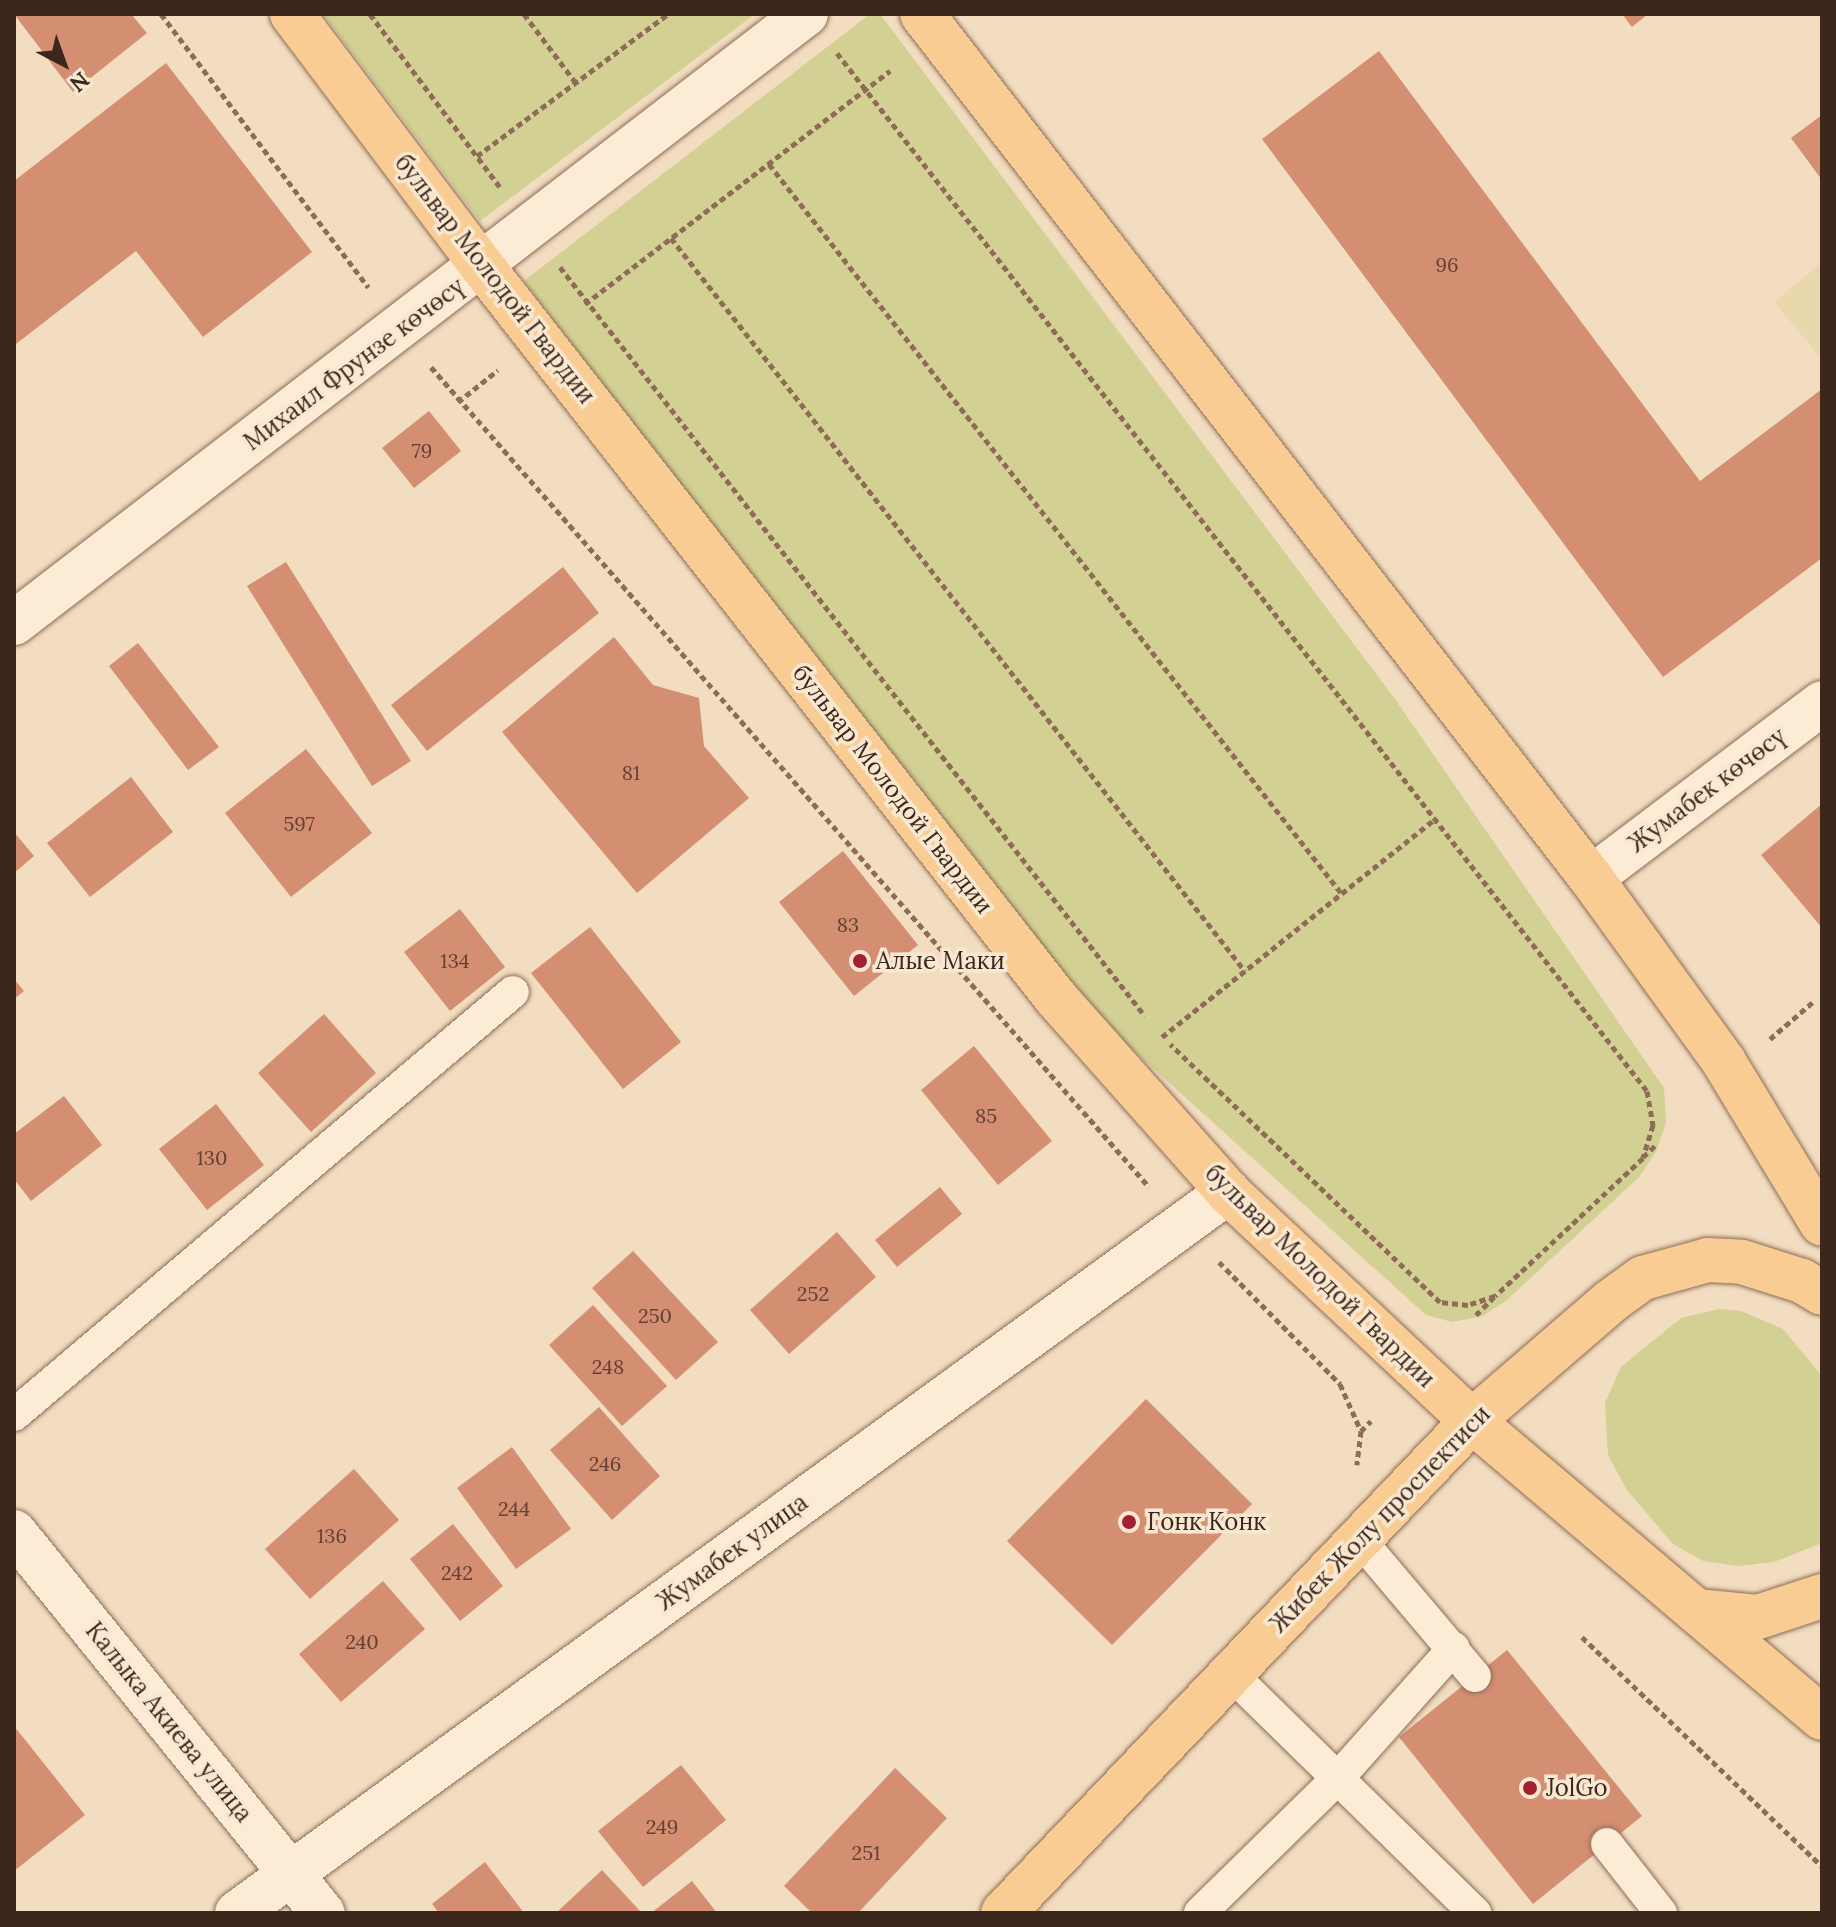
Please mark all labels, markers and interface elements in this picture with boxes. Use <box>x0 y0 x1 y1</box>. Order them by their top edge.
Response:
north arrow <box>24 24 104 104</box>
text: N <box>64 66 95 98</box>
street label: бульвар Молодой Гвардии <box>389 149 601 409</box>
house number: 96 <box>1435 252 1459 276</box>
street label: Михаил Фрунзе көчөсү <box>238 272 470 456</box>
house number: 79 <box>412 438 432 462</box>
street label: бульвар Молодой Гвардии <box>787 659 999 919</box>
street label: Жумабек көчөсү <box>1623 721 1791 859</box>
house number: 81 <box>622 760 640 784</box>
house number: 597 <box>283 811 315 835</box>
house number: 83 <box>837 912 859 936</box>
place label: Алые Маки <box>876 947 1005 975</box>
house number: 134 <box>440 948 470 972</box>
marker: Алые Маки <box>851 952 869 970</box>
house number: 85 <box>975 1103 997 1127</box>
house number: 130 <box>197 1145 227 1169</box>
street label: бульвар Молодой Гвардии <box>1199 1159 1441 1393</box>
house number: 252 <box>797 1281 829 1305</box>
house number: 250 <box>638 1303 672 1327</box>
house number: 248 <box>592 1354 624 1378</box>
street label: Жибек Жолу проспектиси <box>1264 1399 1496 1639</box>
house number: 246 <box>589 1451 621 1475</box>
street label: Жумабек улица <box>651 1488 813 1616</box>
house number: 244 <box>498 1496 530 1520</box>
place label: Гонк Конк <box>1147 1508 1266 1536</box>
marker: Гонк Конк <box>1118 1511 1140 1533</box>
house number: 136 <box>317 1523 347 1547</box>
house number: 242 <box>441 1560 473 1584</box>
street label: Калыка Акиева улица <box>80 1616 258 1828</box>
house number: 240 <box>345 1629 379 1653</box>
place label: JolGo <box>1546 1774 1607 1802</box>
marker: JolGo <box>1521 1779 1539 1797</box>
house number: 249 <box>646 1814 678 1838</box>
house number: 251 <box>852 1840 880 1864</box>

